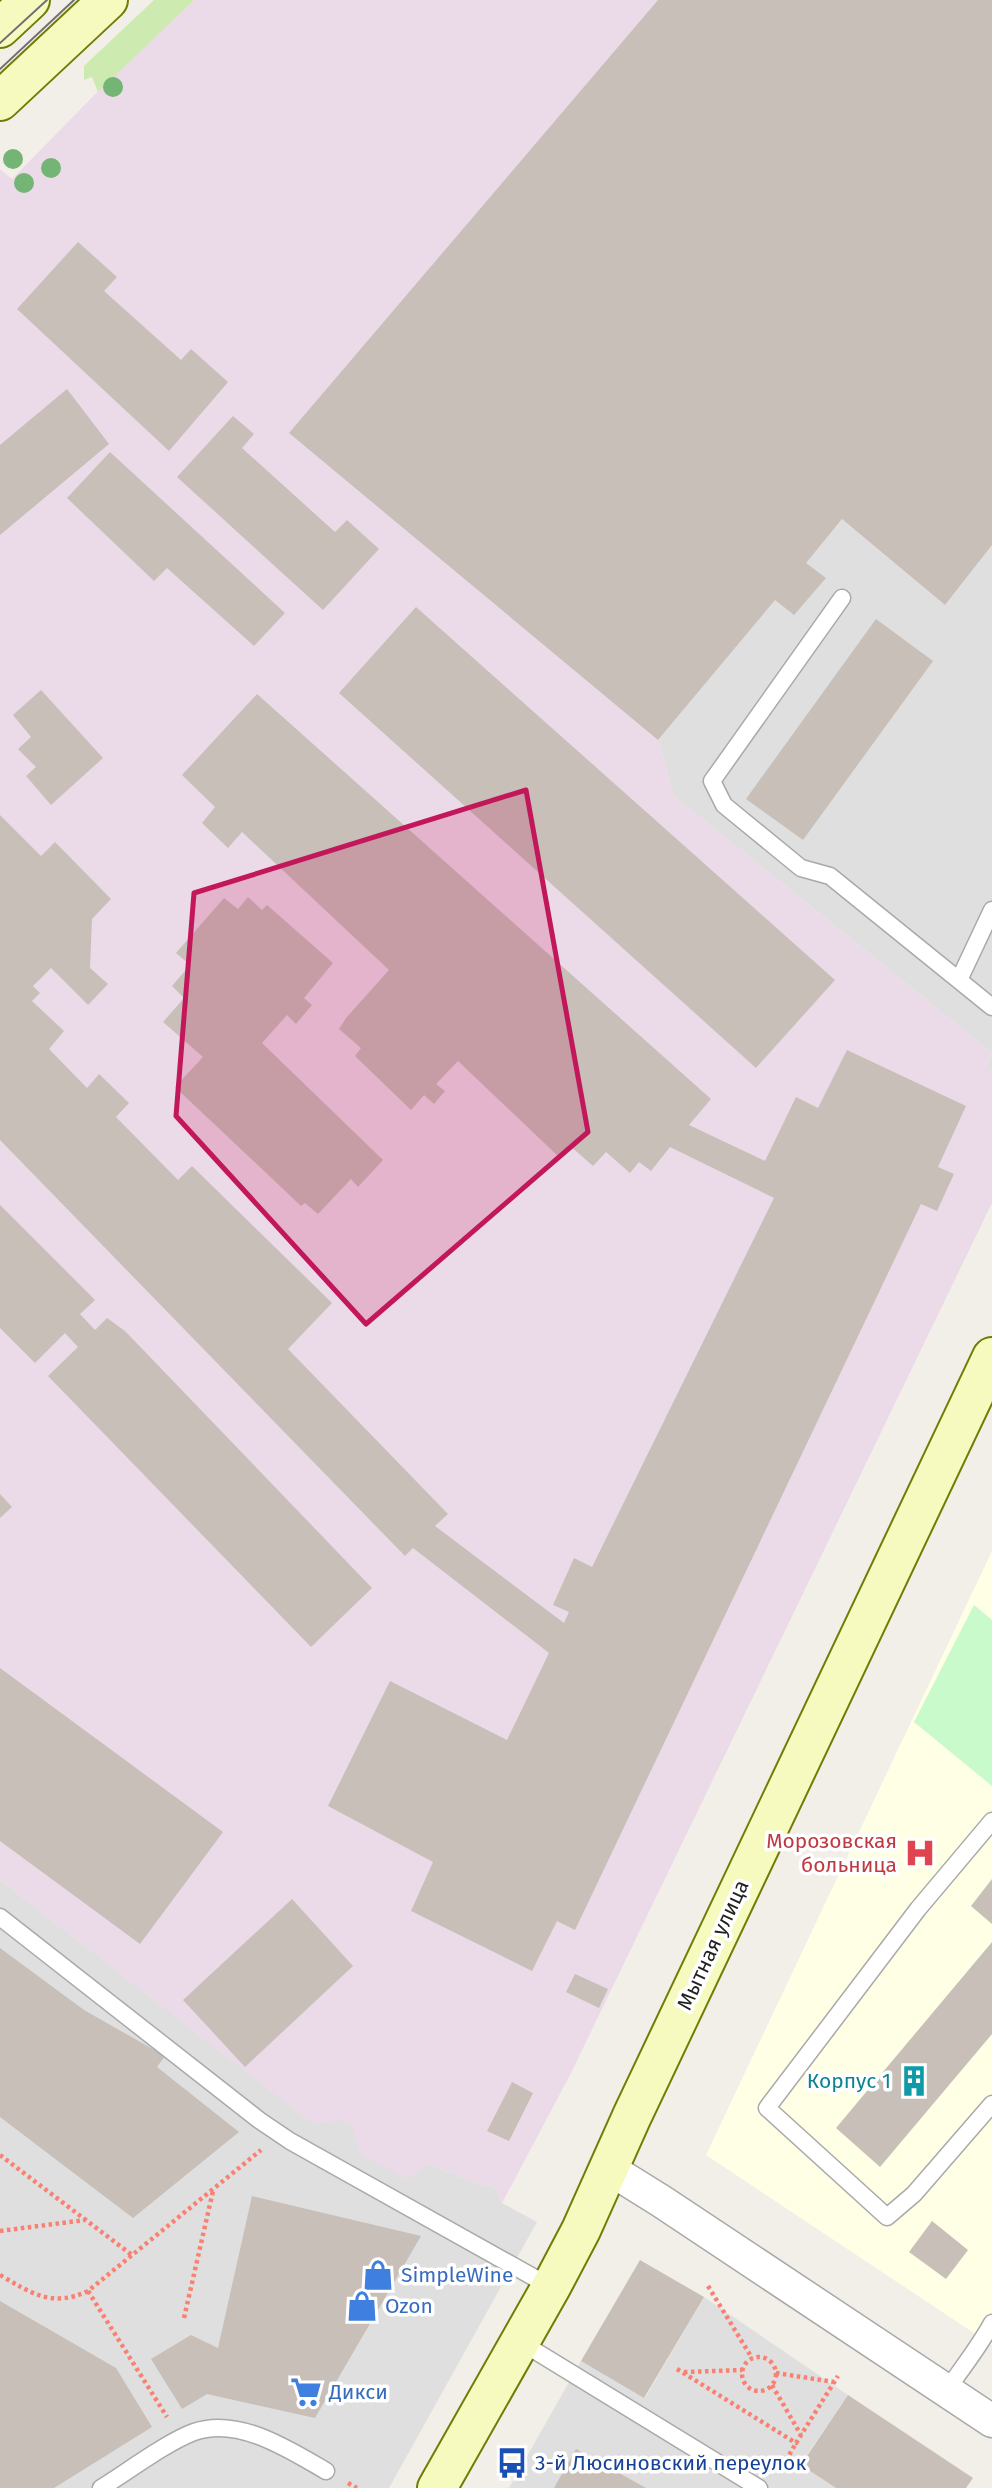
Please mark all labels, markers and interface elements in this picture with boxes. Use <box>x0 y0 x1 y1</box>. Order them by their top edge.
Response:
place label: Морозовская больница <box>766 1828 897 1878</box>
hospital icon: Морозовская больница <box>903 1836 937 1870</box>
street label: Мытная улица <box>671 1876 755 2014</box>
building icon: Корпус 1 <box>897 2064 931 2098</box>
place label: Корпус 1 <box>807 2068 891 2094</box>
shop icon: SimpleWine <box>361 2258 395 2292</box>
place label: SimpleWine <box>401 2262 513 2288</box>
shop icon: Ozon <box>345 2289 379 2323</box>
place label: Ozon <box>385 2293 433 2319</box>
supermarket icon: Дикси <box>289 2375 323 2409</box>
place label: Дикси <box>328 2379 388 2405</box>
bus stop icon: 3-й Люсиновский переулок <box>495 2446 529 2480</box>
place label: 3-й Люсиновский переулок <box>535 2450 806 2476</box>

